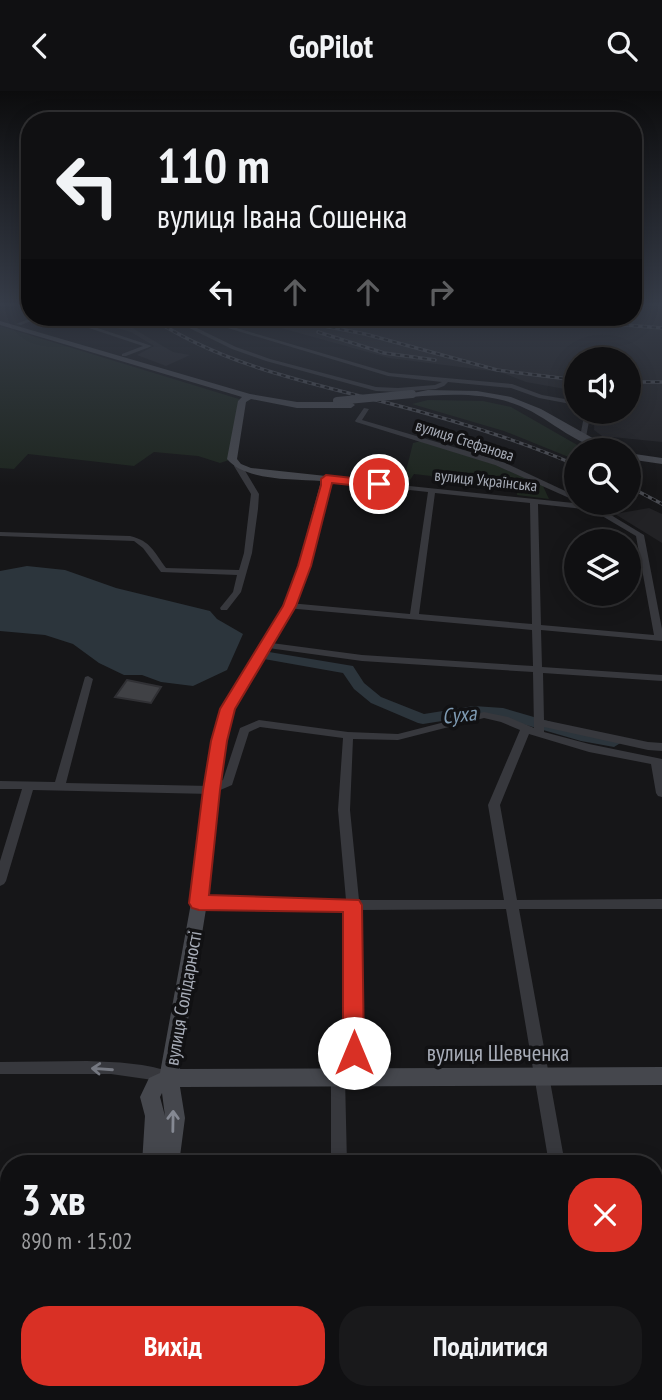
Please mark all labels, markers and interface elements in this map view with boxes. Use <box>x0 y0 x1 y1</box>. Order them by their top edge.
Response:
text: GoPilot <box>289 25 373 67</box>
icon: back <box>21 27 59 65</box>
icon: search <box>603 27 641 65</box>
text: 110 m <box>157 133 270 197</box>
icon: left <box>42 140 133 231</box>
text: вулиця Івана Сошенка <box>157 195 407 237</box>
icon: left <box>203 273 241 311</box>
icon: ahead <box>276 273 314 311</box>
icon: ahead <box>349 273 387 311</box>
icon: right <box>422 273 460 311</box>
map controls <box>564 347 641 606</box>
button: sound <box>564 347 641 424</box>
street label: вулиця Стефанова <box>413 415 517 465</box>
button: search <box>564 438 641 515</box>
pin <box>349 454 409 514</box>
icon: arrive <box>360 465 398 503</box>
street label: вулиця Українська <box>434 465 538 495</box>
button: layers <box>564 529 641 606</box>
water label: Суха <box>440 699 479 730</box>
street label: вулиця Солідарності <box>159 929 207 1067</box>
position arrow <box>317 1016 391 1090</box>
street label: вулиця Шевченка <box>427 1038 569 1067</box>
one-way arrow <box>91 1062 114 1075</box>
one-way arrow <box>166 1110 180 1133</box>
text: 3 хв <box>21 1172 86 1227</box>
button: close <box>568 1178 642 1252</box>
text: 890 m · 15:02 <box>21 1226 133 1255</box>
button: Вихід <box>21 1306 325 1386</box>
button: Поділитися <box>339 1306 642 1386</box>

